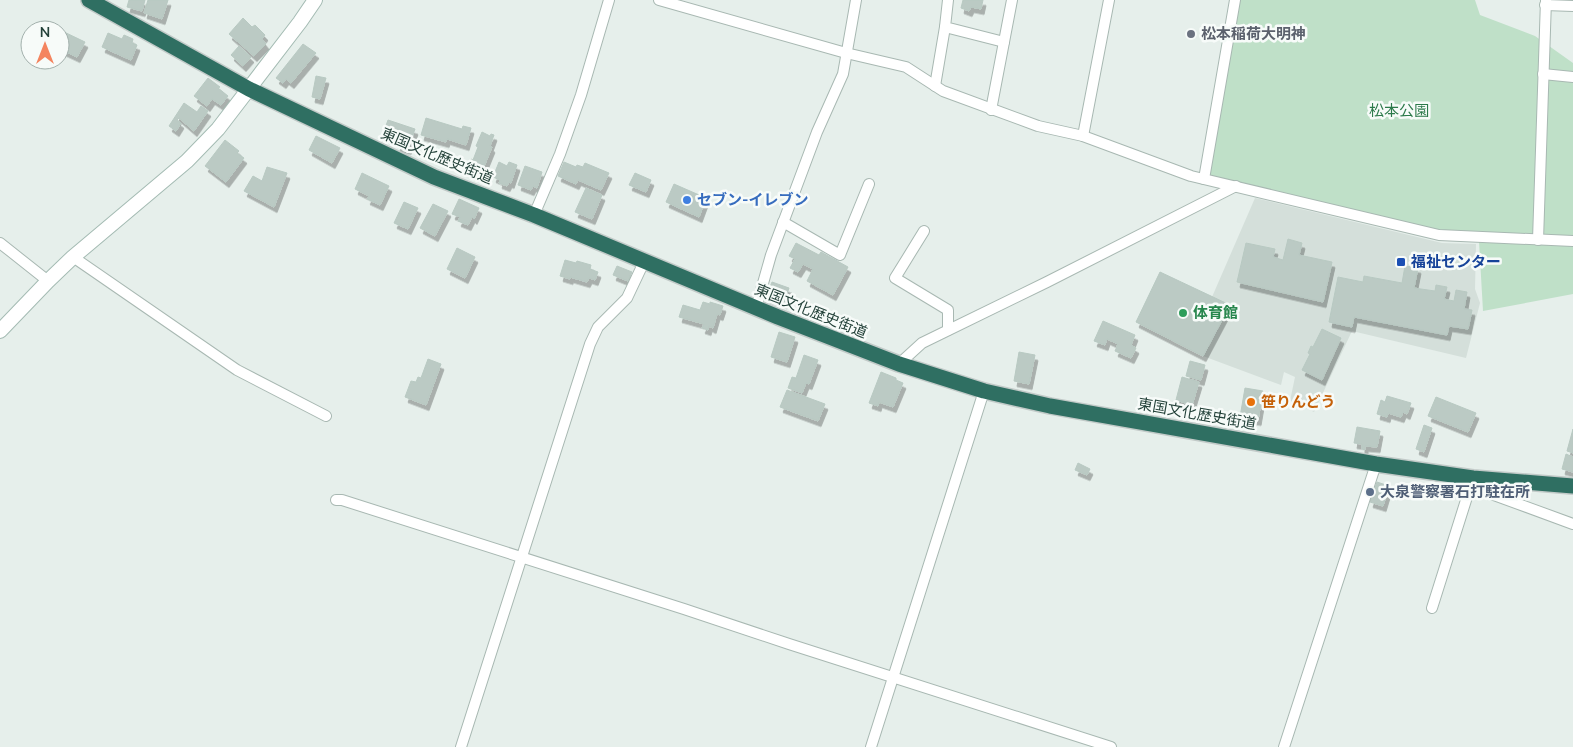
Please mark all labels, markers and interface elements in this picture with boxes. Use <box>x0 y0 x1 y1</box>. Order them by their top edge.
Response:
north arrow <box>20 20 70 70</box>
text: N <box>40 23 50 42</box>
place label: 松本稲荷大明神 <box>1201 24 1306 44</box>
marker: 松本稲荷大明神 <box>1185 28 1197 40</box>
park label: 松本公園 <box>1369 101 1429 121</box>
street label: 東国文化歴史街道 <box>378 123 496 189</box>
place label: セブン-イレブン <box>697 190 809 210</box>
marker: セブン-イレブン <box>681 194 693 206</box>
place label: 福祉センター <box>1410 252 1501 272</box>
marker: 福祉センター <box>1395 256 1407 268</box>
street label: 東国文化歴史街道 <box>752 279 870 343</box>
place label: 体育館 <box>1193 303 1238 323</box>
marker: 体育館 <box>1177 307 1189 319</box>
place label: 笹りんどう <box>1261 392 1336 412</box>
street label: 東国文化歴史街道 <box>1136 394 1258 434</box>
marker: 笹りんどう <box>1245 396 1257 408</box>
place label: 大泉警察署石打駐在所 <box>1380 482 1530 502</box>
marker: 大泉警察署石打駐在所 <box>1364 486 1376 498</box>

